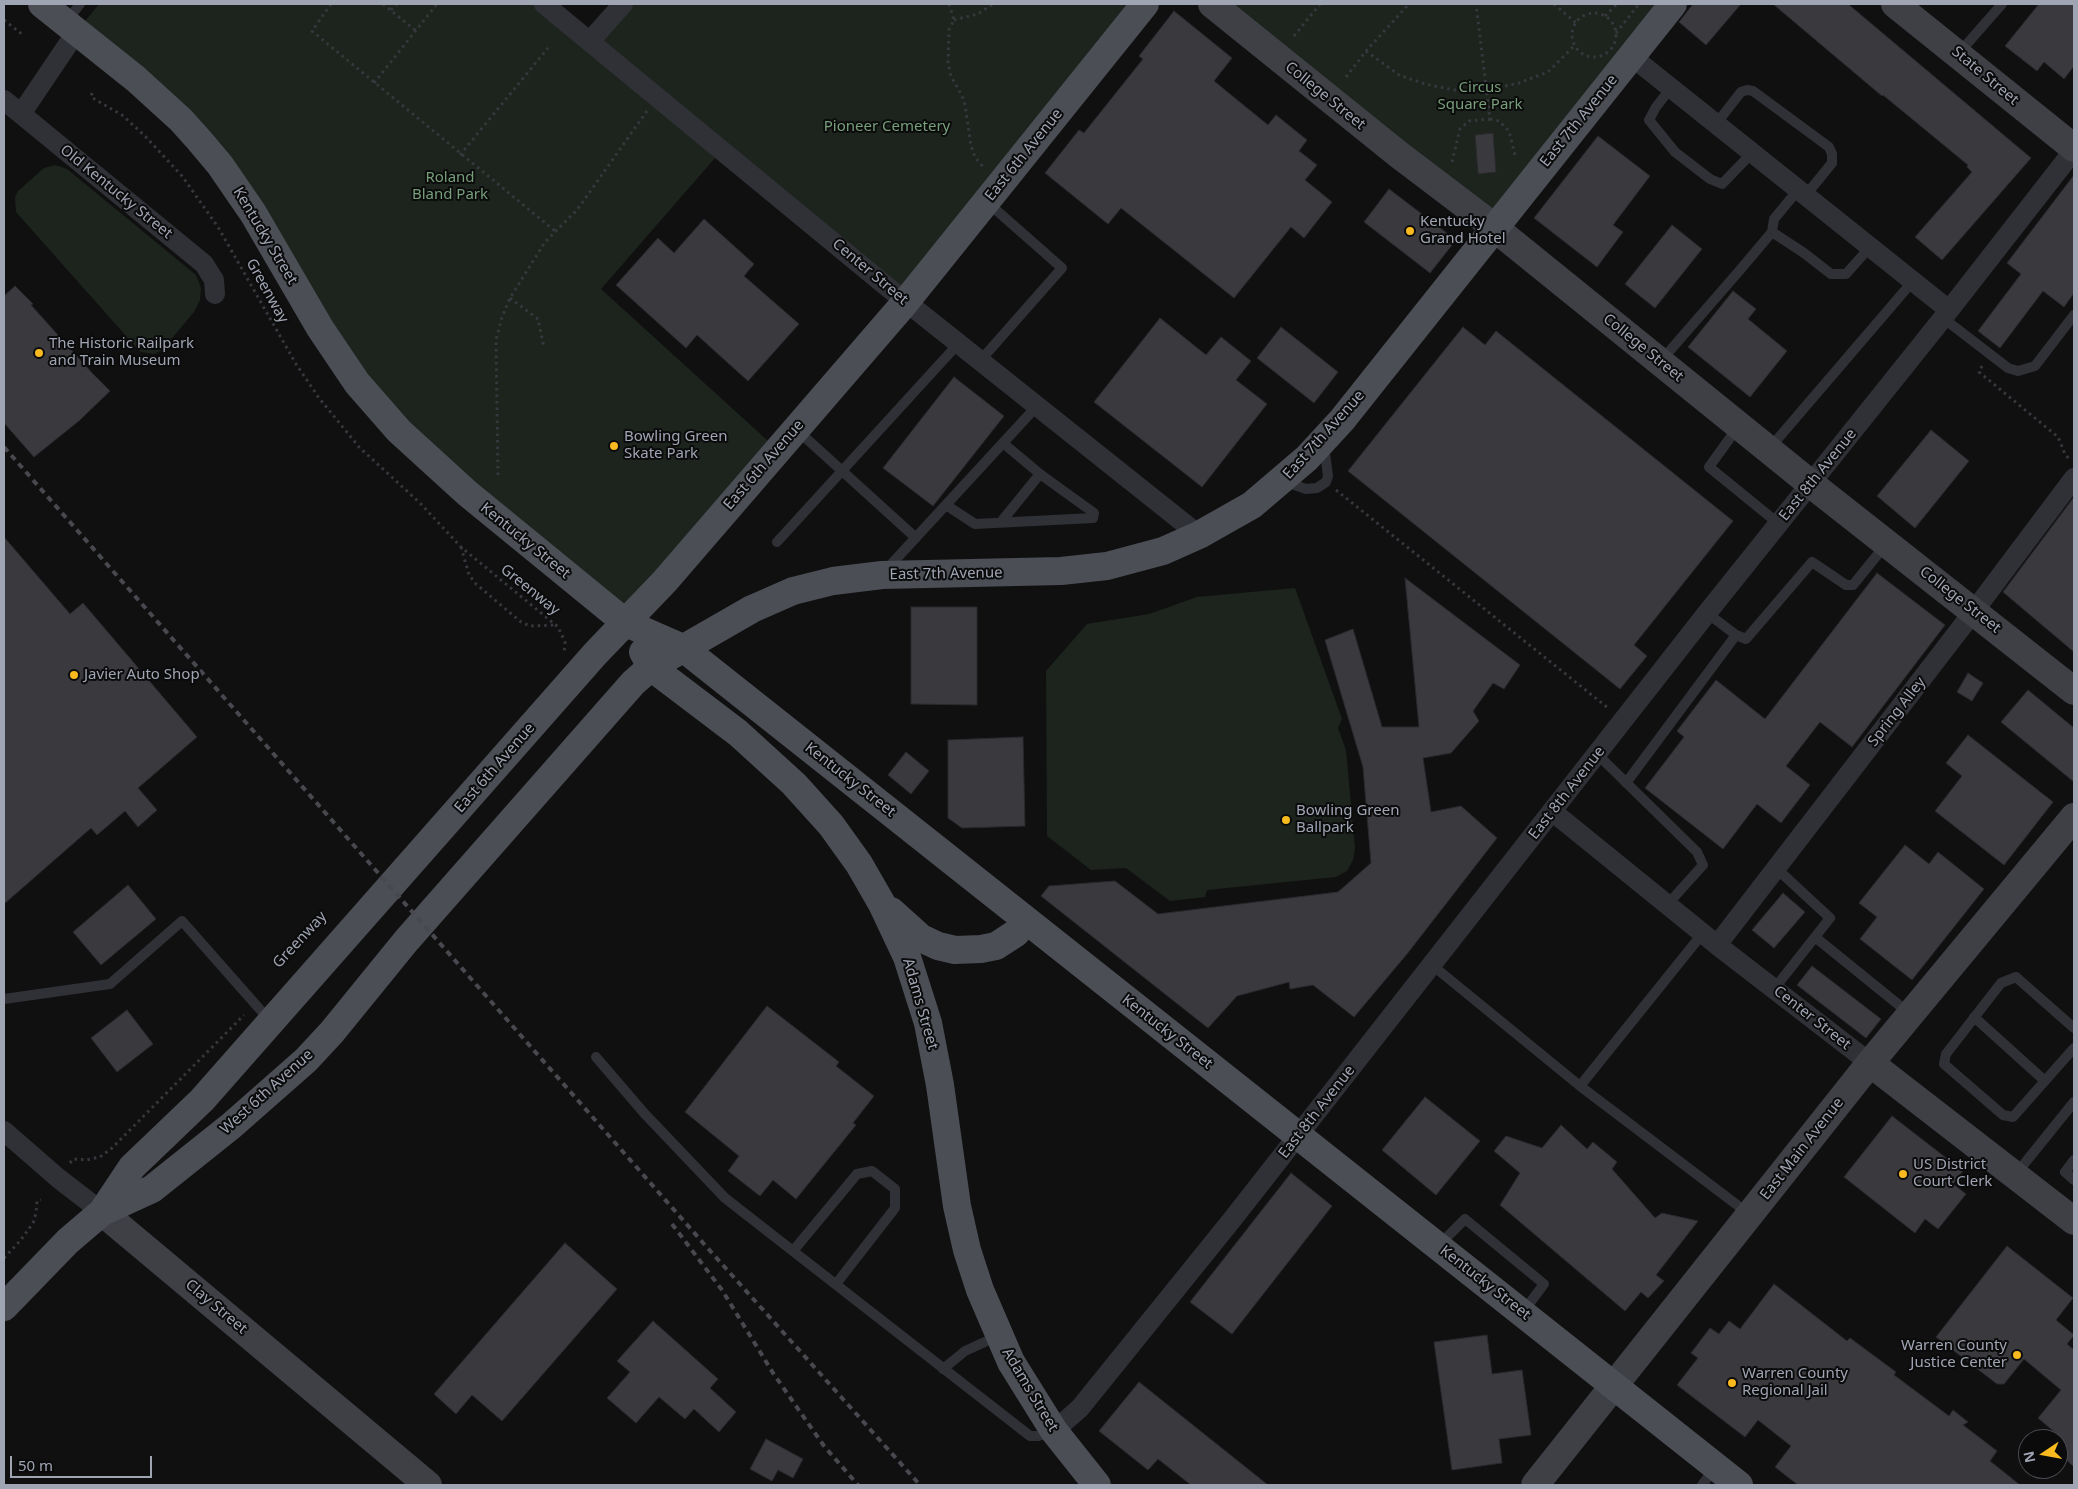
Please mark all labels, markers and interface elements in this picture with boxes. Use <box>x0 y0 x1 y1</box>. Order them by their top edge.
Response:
street label: State Street <box>1948 43 2022 109</box>
street label: College Street <box>1281 58 1369 134</box>
street label: East 7th Avenue <box>1536 71 1622 171</box>
park label: Circus Square Park <box>1437 79 1523 114</box>
street label: East 6th Avenue <box>981 105 1067 205</box>
park label: Pioneer Cemetery <box>824 118 950 136</box>
street label: Old Kentucky Street <box>56 141 176 243</box>
park label: Roland Bland Park <box>412 169 488 204</box>
street label: Kentucky Street <box>229 184 301 288</box>
place label: Kentucky Grand Hotel <box>1420 213 1506 248</box>
marker: Kentucky Grand Hotel <box>1404 225 1416 237</box>
street label: Center Street <box>829 235 911 309</box>
street label: Greenway <box>242 256 292 326</box>
street label: College Street <box>1599 310 1687 386</box>
place label: The Historic Railpark and Train Museum <box>49 335 194 370</box>
marker: The Historic Railpark and Train Museum <box>33 347 45 359</box>
street label: East 7th Avenue <box>1279 387 1369 483</box>
street label: East 6th Avenue <box>720 416 808 514</box>
street label: East 8th Avenue <box>1775 425 1861 525</box>
place label: Bowling Green Skate Park <box>624 428 727 463</box>
marker: Bowling Green Skate Park <box>608 440 620 452</box>
street label: Kentucky Street <box>476 499 574 583</box>
street label: Greenway <box>497 561 563 619</box>
street label: College Street <box>1916 563 2004 637</box>
street label: East 7th Avenue <box>889 564 1003 584</box>
place label: Javier Auto Shop <box>84 666 200 684</box>
marker: Javier Auto Shop <box>68 669 80 681</box>
street label: Spring Alley <box>1864 674 1930 750</box>
street label: East 6th Avenue <box>451 719 539 817</box>
street label: Kentucky Street <box>801 739 899 821</box>
street label: East 8th Avenue <box>1525 743 1609 843</box>
place label: Bowling Green Ballpark <box>1296 802 1399 837</box>
marker: Bowling Green Ballpark <box>1280 814 1292 826</box>
street label: Greenway <box>269 908 331 972</box>
street label: Adams Street <box>898 956 942 1052</box>
street label: Center Street <box>1770 982 1854 1054</box>
street label: Kentucky Street <box>1118 991 1216 1073</box>
street label: West 6th Avenue <box>217 1046 317 1138</box>
street label: East 8th Avenue <box>1275 1062 1359 1162</box>
street label: East Main Avenue <box>1756 1094 1848 1204</box>
place label: US District Court Clerk <box>1913 1156 1992 1191</box>
marker: US District Court Clerk <box>1897 1168 1909 1180</box>
street label: Kentucky Street <box>1436 1242 1534 1324</box>
street label: Clay Street <box>181 1276 251 1338</box>
place label: Warren County Justice Center <box>1901 1337 2007 1372</box>
street label: Adams Street <box>998 1345 1062 1435</box>
marker: Warren County Justice Center <box>2011 1349 2023 1361</box>
place label: Warren County Regional Jail <box>1742 1365 1848 1400</box>
marker: Warren County Regional Jail <box>1726 1377 1738 1389</box>
north arrow <box>2018 1429 2068 1479</box>
scale bar <box>12 1446 155 1478</box>
text: N <box>2018 1449 2039 1465</box>
text: 50 m <box>18 1455 53 1475</box>

